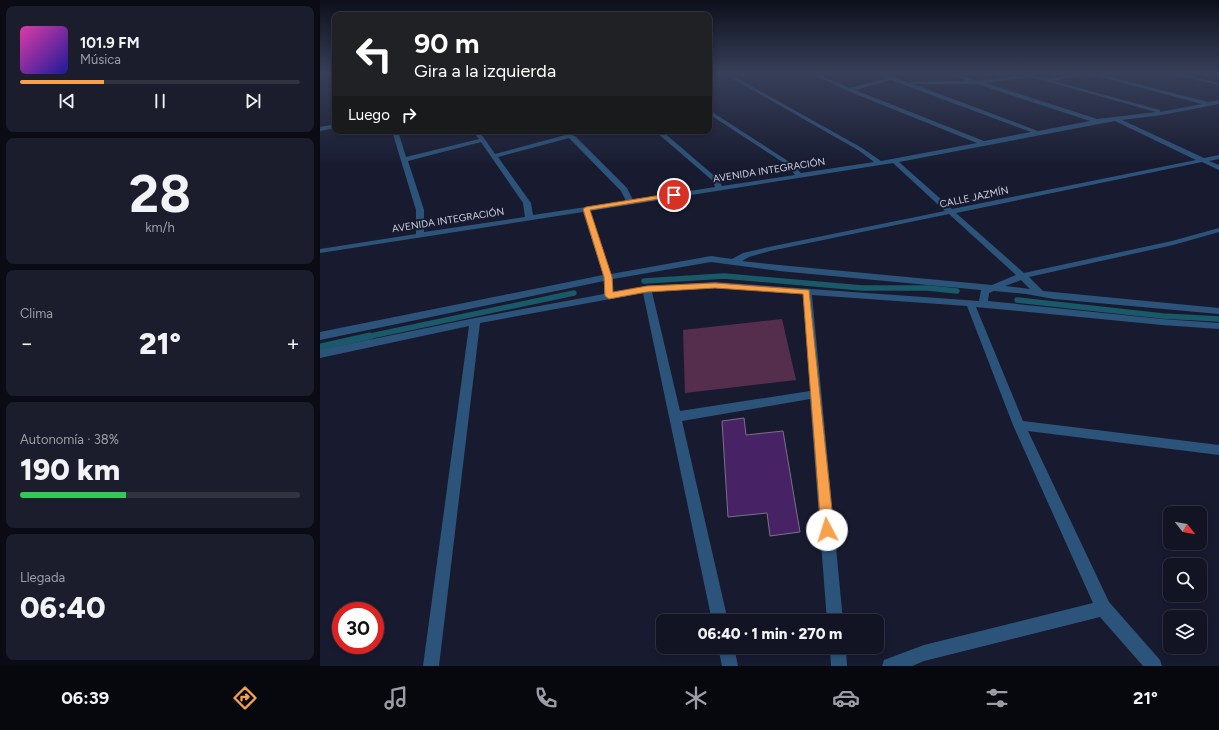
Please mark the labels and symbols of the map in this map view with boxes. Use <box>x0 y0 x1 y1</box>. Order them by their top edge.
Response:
street label: AVENIDA INTEGRACIÓN <box>712 155 826 185</box>
pin <box>657 178 691 212</box>
street label: CALLE JAZMÍN <box>938 183 1010 211</box>
street label: AVENIDA INTEGRACIÓN <box>391 205 505 235</box>
north arrow <box>1163 506 1207 550</box>
position arrow <box>806 509 848 551</box>
speed limit sign: 30 <box>332 602 384 654</box>

